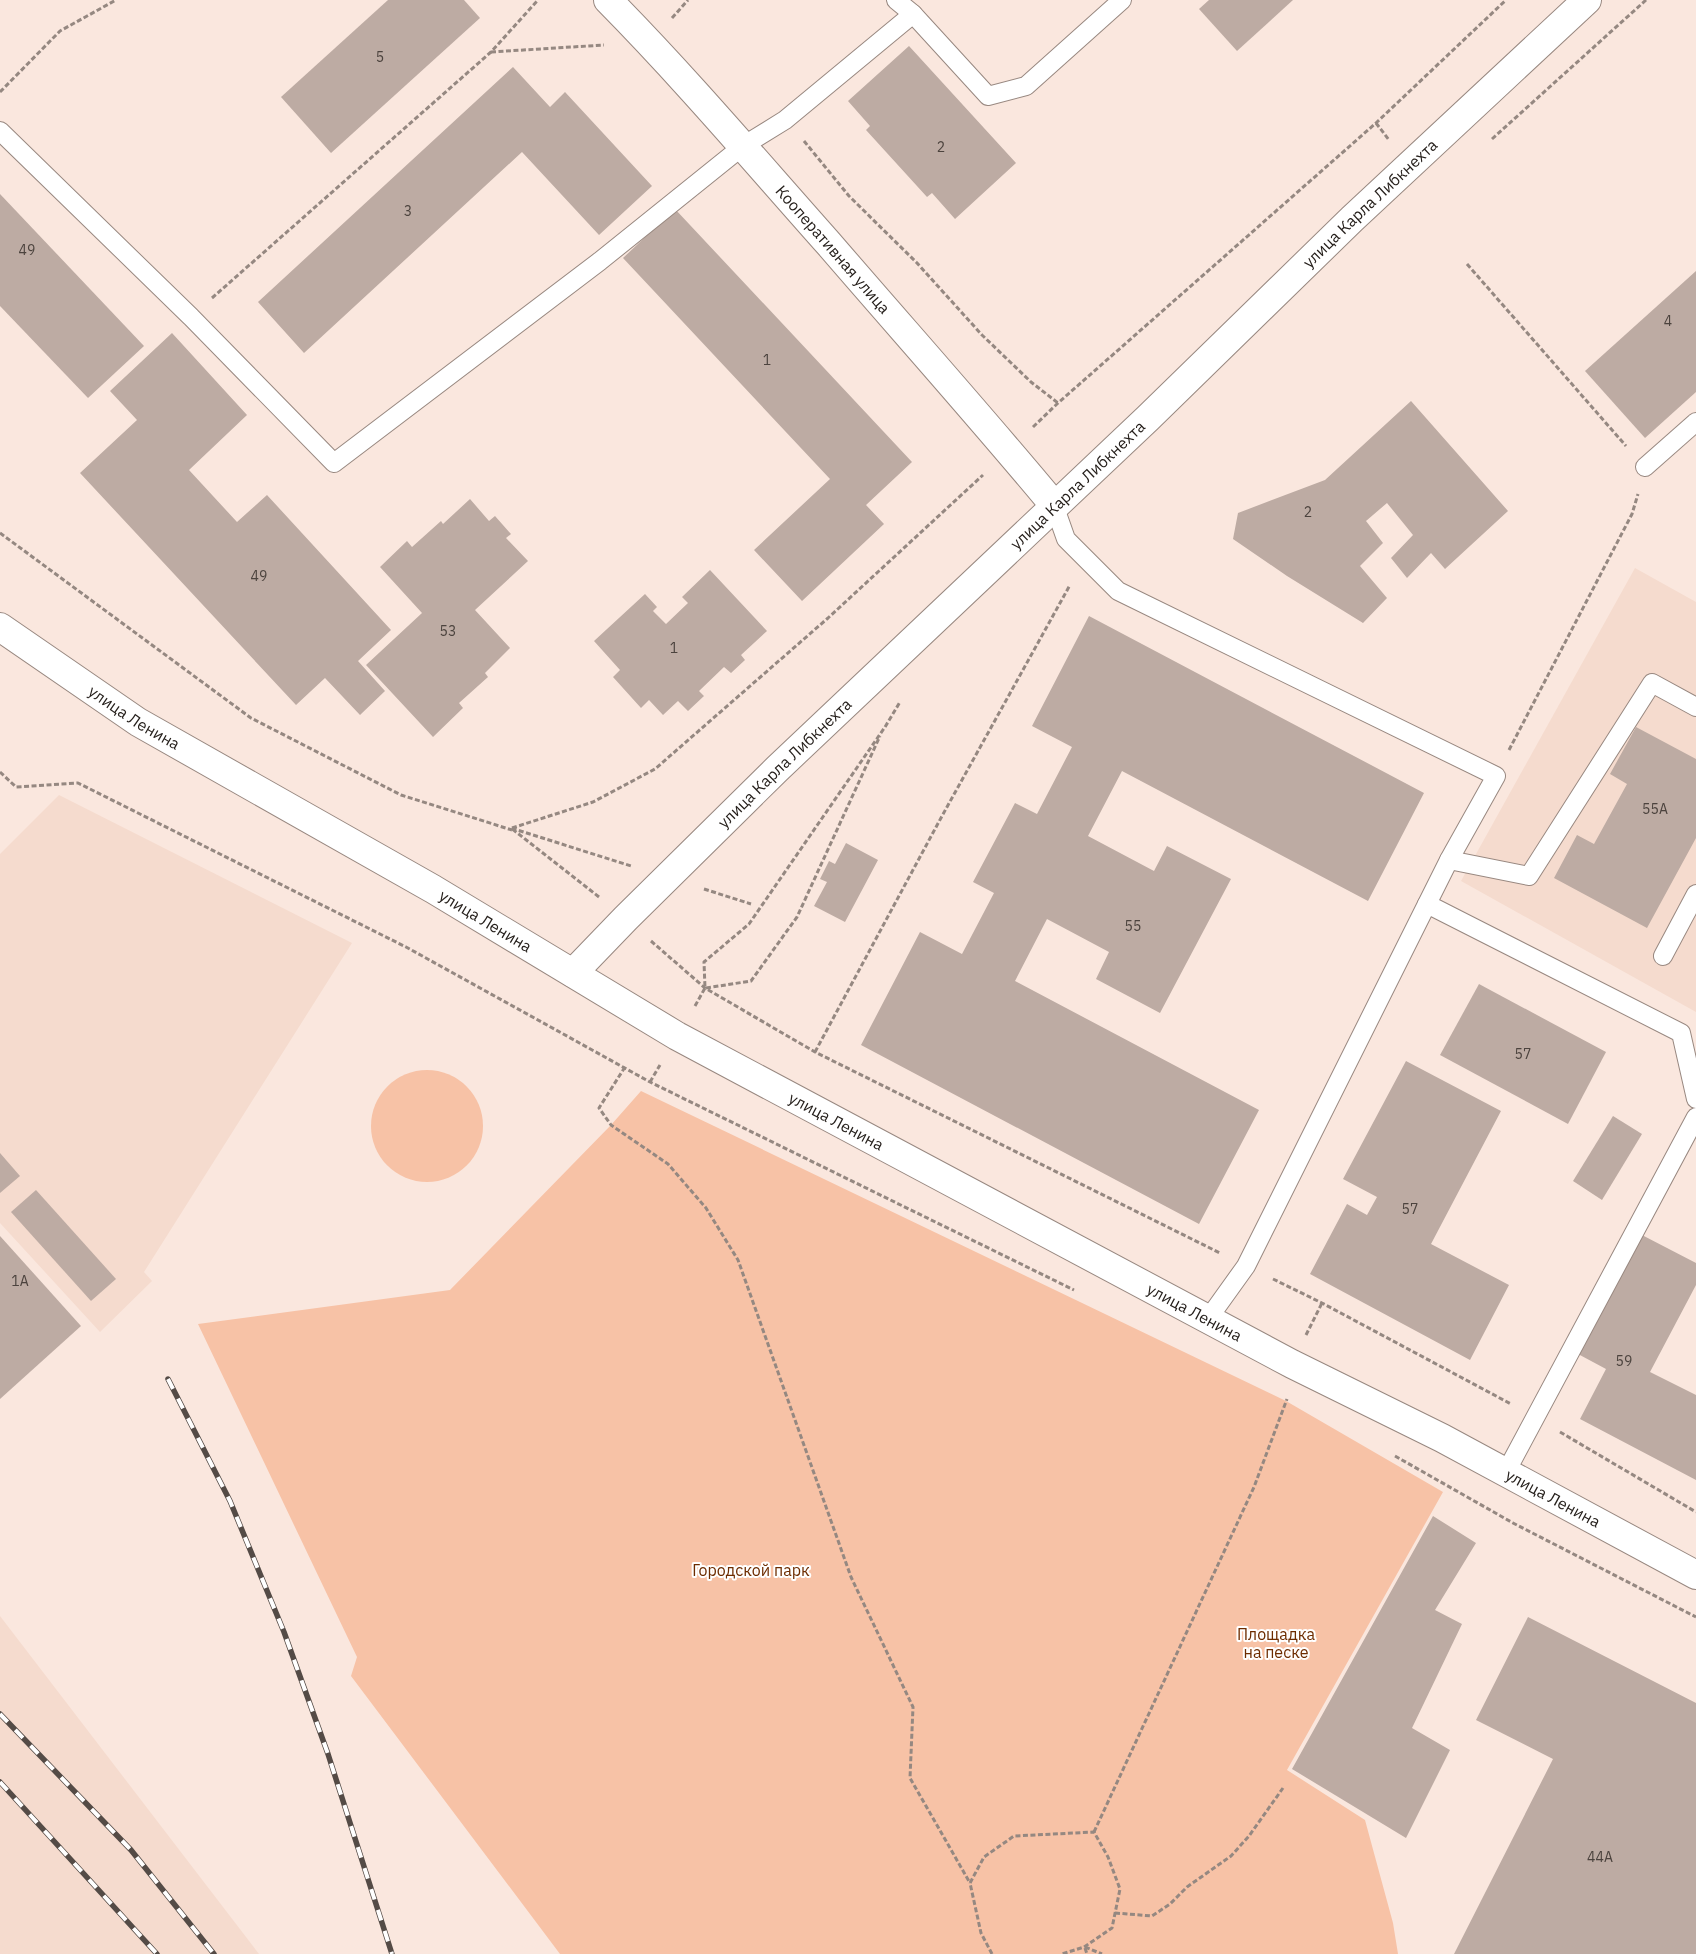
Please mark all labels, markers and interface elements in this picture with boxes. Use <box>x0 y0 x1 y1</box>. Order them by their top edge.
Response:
house number: 5 <box>376 48 384 66</box>
street label: улица Карла Либкнехта <box>1298 134 1442 272</box>
house number: 2 <box>937 138 945 156</box>
street label: Кооперативная улица <box>772 181 895 318</box>
house number: 3 <box>404 202 412 220</box>
house number: 49 <box>19 241 35 259</box>
house number: 4 <box>1664 312 1672 330</box>
house number: 1 <box>763 351 771 369</box>
street label: улица Карла Либкнехта <box>1006 416 1149 553</box>
house number: 2 <box>1304 503 1312 521</box>
house number: 49 <box>251 567 267 585</box>
house number: 53 <box>440 622 456 640</box>
house number: 1 <box>670 639 678 657</box>
street label: улица Ленина <box>85 681 184 754</box>
street label: улица Карла Либкнехта <box>713 694 856 832</box>
house number: 55А <box>1642 800 1668 818</box>
street label: улица Ленина <box>436 885 536 957</box>
house number: 55 <box>1125 917 1141 935</box>
house number: 57 <box>1515 1045 1531 1063</box>
street label: улица Ленина <box>785 1088 888 1155</box>
house number: 57 <box>1402 1200 1418 1218</box>
house number: 1А <box>11 1272 29 1290</box>
street label: улица Ленина <box>1144 1279 1246 1346</box>
house number: 59 <box>1616 1352 1632 1370</box>
street label: улица Ленина <box>1502 1464 1604 1532</box>
park label: Городской парк <box>692 1560 810 1580</box>
park label: Площадка на песке <box>1237 1624 1315 1662</box>
house number: 44А <box>1587 1848 1613 1866</box>

